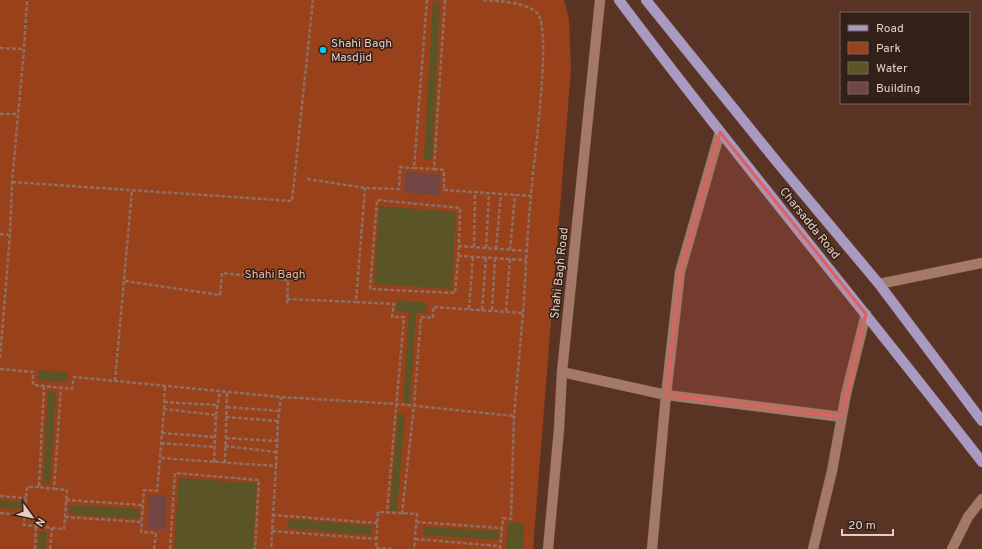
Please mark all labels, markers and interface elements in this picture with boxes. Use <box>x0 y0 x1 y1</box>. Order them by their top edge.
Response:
legend <box>840 12 970 104</box>
text: Road <box>876 21 904 37</box>
place label: Shahi Bagh Masdjid <box>331 36 392 66</box>
text: Park <box>876 41 901 57</box>
marker: Shahi Bagh Masdjid <box>318 45 328 55</box>
text: Water <box>876 61 908 77</box>
text: Building <box>876 81 920 97</box>
street label: Charsadda Road <box>775 184 843 263</box>
street label: Shahi Bagh Road <box>547 227 573 319</box>
park label: Shahi Bagh <box>245 267 305 283</box>
north arrow <box>12 497 52 537</box>
scale bar <box>842 511 893 537</box>
text: N <box>32 515 48 529</box>
text: 20 m <box>848 518 876 534</box>

